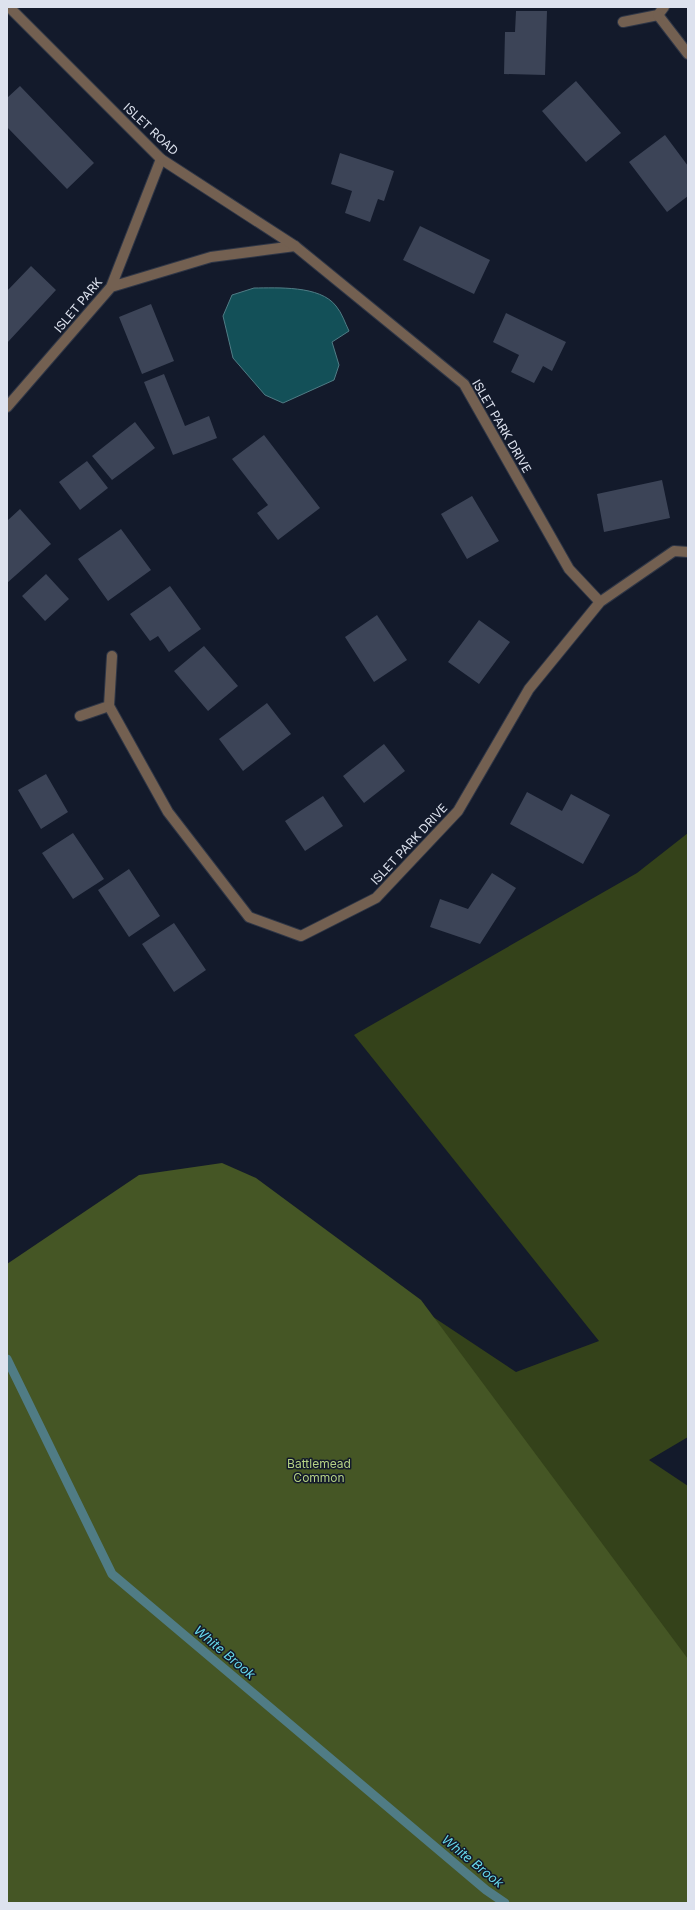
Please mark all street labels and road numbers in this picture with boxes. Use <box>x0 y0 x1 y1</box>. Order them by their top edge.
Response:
street label: ISLET ROAD <box>120 100 182 158</box>
street label: ISLET PARK <box>51 275 105 335</box>
street label: ISLET PARK DRIVE <box>469 377 535 475</box>
street label: ISLET PARK DRIVE <box>368 800 450 888</box>

